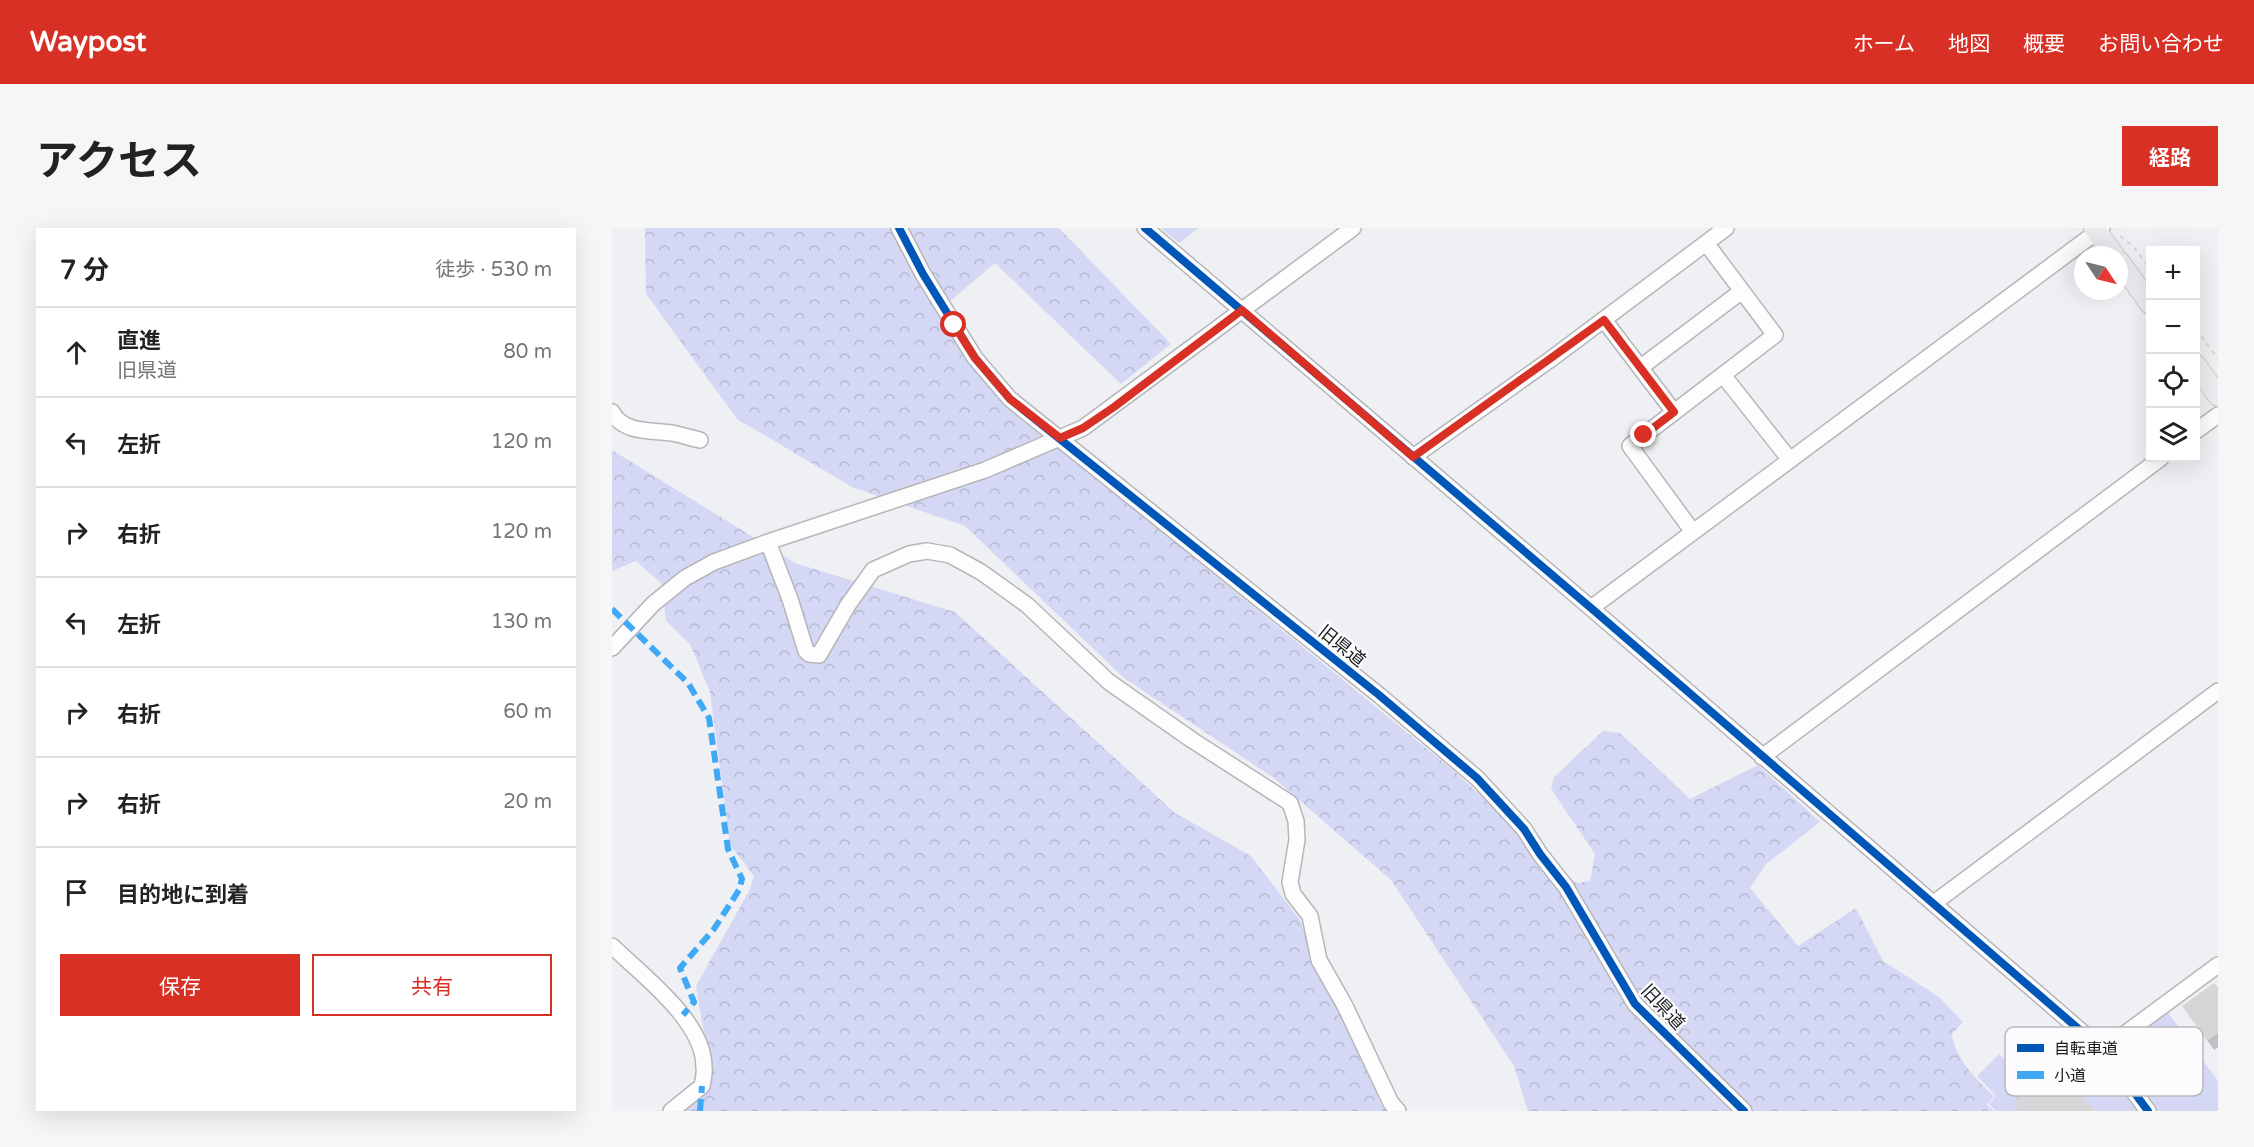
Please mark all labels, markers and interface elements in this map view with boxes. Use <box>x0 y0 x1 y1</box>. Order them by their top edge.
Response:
text: Waypost <box>30 25 146 59</box>
text: ホーム <box>1853 32 1915 57</box>
text: 地図 <box>1948 32 1990 57</box>
text: 概要 <box>2023 32 2065 57</box>
text: お問い合わせ <box>2098 32 2224 57</box>
button: 経路 <box>2122 126 2218 186</box>
text: アクセス <box>36 136 202 187</box>
north arrow <box>2074 246 2128 300</box>
map controls <box>2146 246 2200 462</box>
button: + <box>2146 246 2200 300</box>
text: 7 分 <box>60 255 109 286</box>
text: 徒歩 · 530 m <box>435 258 552 282</box>
button: − <box>2146 300 2200 354</box>
route start <box>940 311 966 337</box>
text: 直進 <box>117 328 161 354</box>
icon: ahead <box>60 336 93 369</box>
text: 80 m <box>503 340 552 364</box>
button: locate <box>2146 354 2200 408</box>
text: 旧県道 <box>117 359 177 383</box>
button: layers <box>2146 408 2200 462</box>
route end <box>1630 421 1656 447</box>
icon: left <box>60 426 93 459</box>
text: 120 m <box>491 430 552 454</box>
text: 左折 <box>117 432 161 458</box>
icon: right <box>60 516 93 549</box>
text: 120 m <box>491 520 552 544</box>
text: 右折 <box>117 522 161 548</box>
icon: left <box>60 606 93 639</box>
text: 130 m <box>491 610 552 634</box>
text: 左折 <box>117 612 161 638</box>
street label: 旧県道 <box>1314 620 1370 672</box>
icon: right <box>60 696 93 729</box>
text: 60 m <box>503 700 552 724</box>
text: 右折 <box>117 702 161 728</box>
icon: right <box>60 786 93 819</box>
text: 20 m <box>503 790 552 814</box>
text: 右折 <box>117 792 161 818</box>
icon: arrive <box>60 876 93 909</box>
text: 目的地に到着 <box>117 882 249 908</box>
button: 保存 <box>60 954 300 1016</box>
button: 共有 <box>312 954 552 1016</box>
street label: 旧県道 <box>1637 980 1689 1034</box>
legend <box>2005 1027 2203 1096</box>
text: 自転車道 <box>2054 1039 2118 1059</box>
text: 小道 <box>2054 1066 2086 1086</box>

